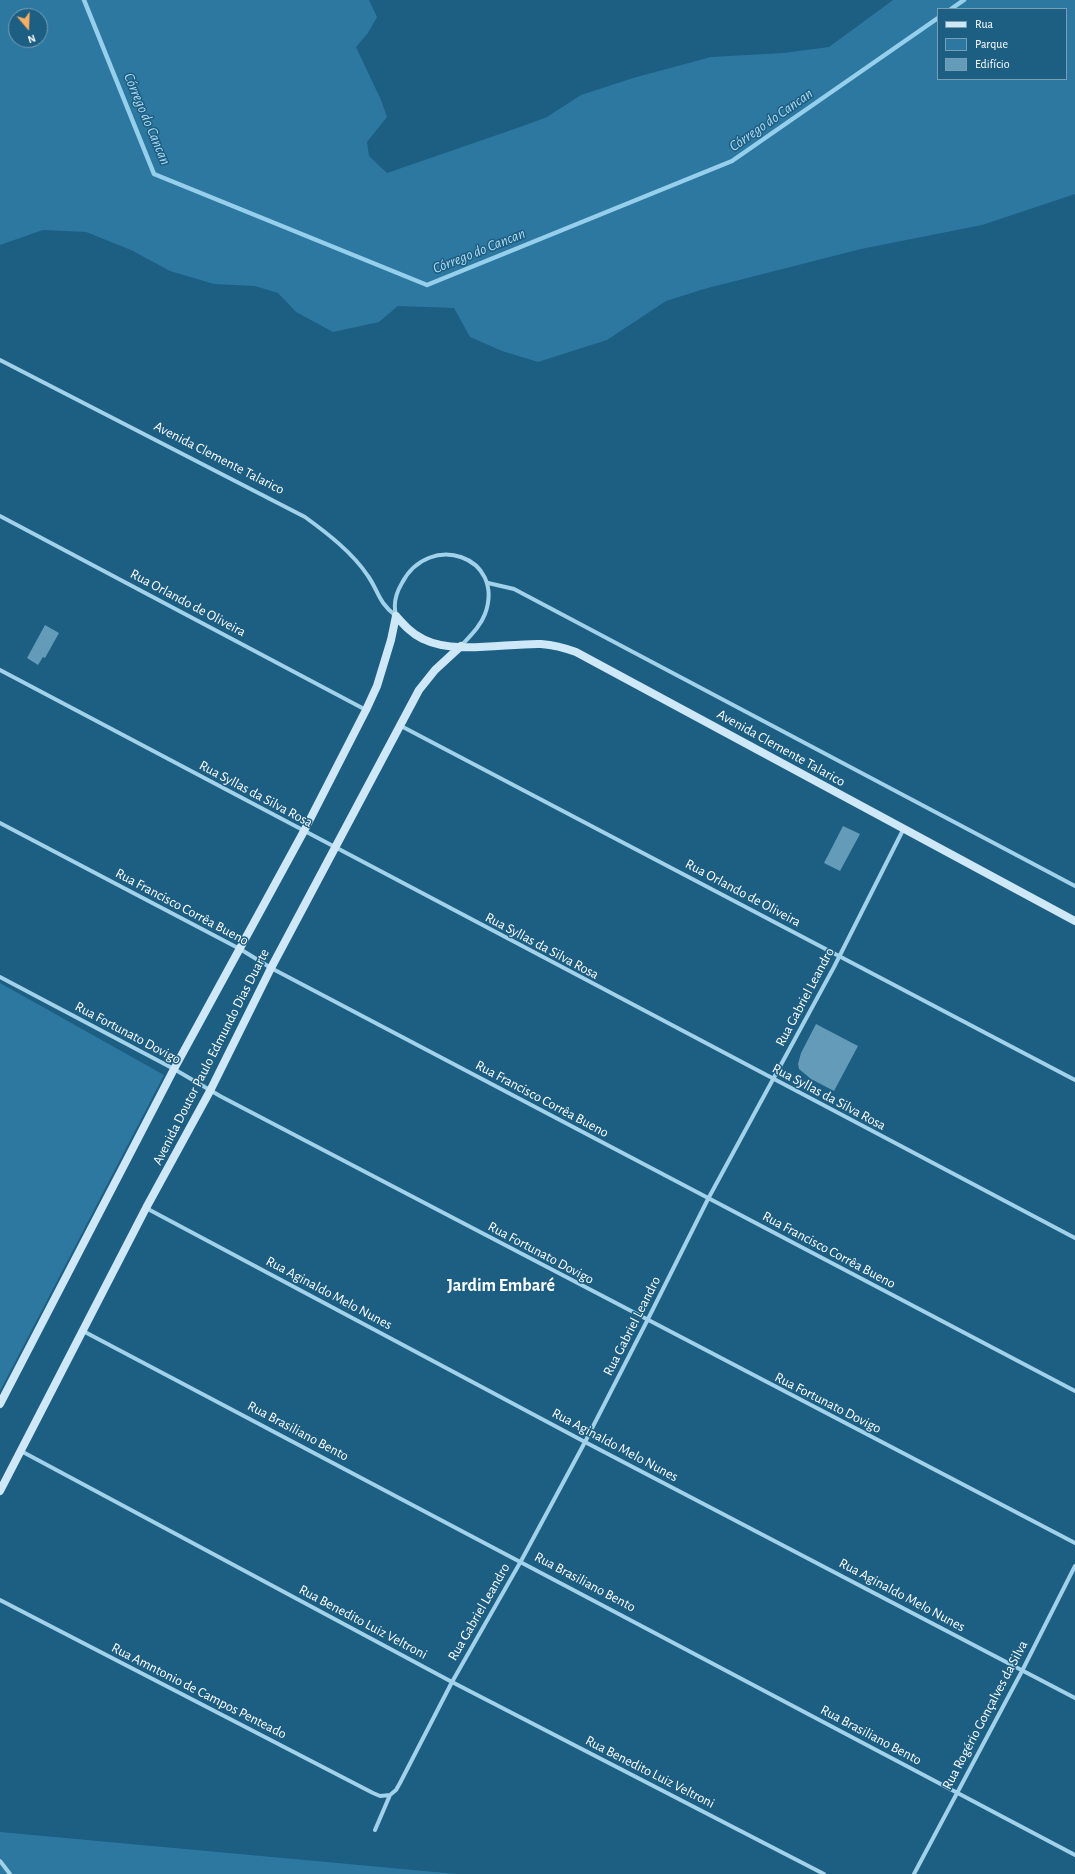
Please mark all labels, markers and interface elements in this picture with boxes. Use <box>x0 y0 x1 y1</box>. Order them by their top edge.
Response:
north arrow <box>8 8 48 48</box>
legend <box>937 8 1067 80</box>
text: Rua <box>975 18 993 30</box>
text: N <box>26 32 37 45</box>
text: Parque <box>975 38 1008 50</box>
text: Edifício <box>975 58 1010 70</box>
water label: Córrego do Cancan <box>120 70 174 168</box>
water label: Córrego do Cancan <box>726 84 816 156</box>
water label: Córrego do Cancan <box>430 224 528 278</box>
street label: Avenida Clemente Talarico <box>151 418 287 498</box>
street label: Rua Orlando de Oliveira <box>127 565 249 641</box>
street label: Avenida Clemente Talarico <box>714 706 848 790</box>
street label: Rua Syllas da Silva Rosa <box>196 757 316 831</box>
street label: Rua Orlando de Oliveira <box>682 855 804 931</box>
street label: Rua Francisco Corrêa Bueno <box>112 865 252 949</box>
street label: Rua Syllas da Silva Rosa <box>482 909 602 983</box>
street label: Rua Gabriel Leandro <box>772 945 838 1049</box>
street label: Avenida Doutor Paulo Edmundo Dias Duarte <box>149 946 273 1168</box>
street label: Rua Fortunato Dovigo <box>72 998 184 1068</box>
street label: Rua Francisco Corrêa Bueno <box>472 1057 612 1141</box>
street label: Rua Syllas da Silva Rosa <box>769 1060 889 1134</box>
street label: Rua Francisco Corrêa Bueno <box>759 1208 899 1292</box>
street label: Rua Fortunato Dovigo <box>485 1218 597 1288</box>
street label: Rua Aginaldo Melo Nunes <box>263 1253 395 1333</box>
street label: Rua Gabriel Leandro <box>600 1273 664 1379</box>
district label: Jardim Embaré <box>447 1275 555 1297</box>
street label: Rua Fortunato Dovigo <box>772 1369 884 1437</box>
street label: Rua Brasiliano Bento <box>245 1397 351 1465</box>
street label: Rua Aginaldo Melo Nunes <box>549 1405 681 1485</box>
street label: Rua Brasiliano Bento <box>532 1548 638 1616</box>
street label: Rua Aginaldo Melo Nunes <box>836 1555 968 1635</box>
street label: Rua Gabriel Leandro <box>444 1560 514 1664</box>
street label: Rua Benedito Luiz Veltroni <box>296 1581 430 1663</box>
street label: Rua Rogério Gonçalves da Silva <box>939 1638 1031 1792</box>
street label: Rua Amntonio de Campos Penteado <box>109 1639 289 1743</box>
street label: Rua Brasiliano Bento <box>818 1701 924 1769</box>
street label: Rua Benedito Luiz Veltroni <box>583 1732 717 1812</box>

